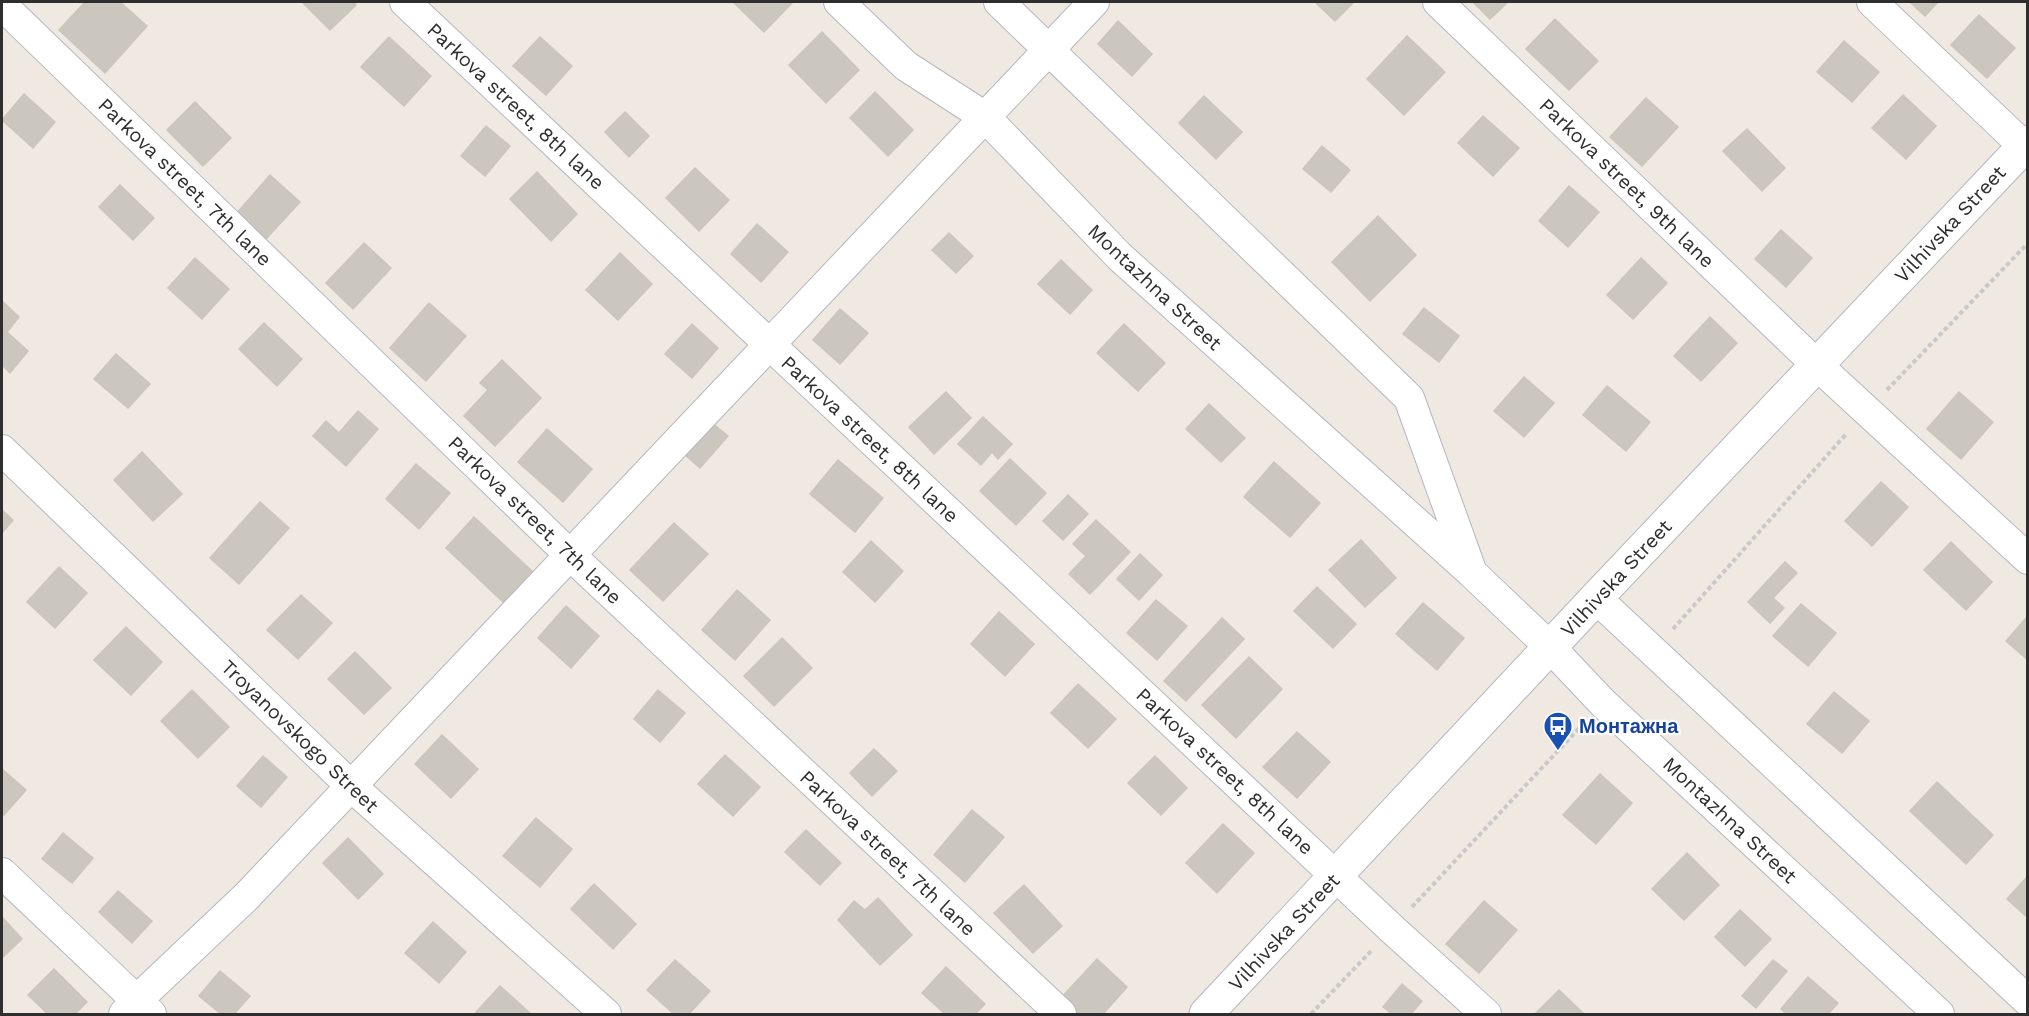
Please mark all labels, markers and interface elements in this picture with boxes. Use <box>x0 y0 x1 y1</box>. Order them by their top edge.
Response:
street label: Parkova street, 8th lane <box>422 17 610 195</box>
street label: Parkova street, 7th lane <box>93 93 277 271</box>
street label: Parkova street, 9th lane <box>1535 93 1719 273</box>
street label: Vilhivska Street <box>1889 160 2011 288</box>
street label: Montazhna Street <box>1083 219 1227 356</box>
street label: Parkova street, 8th lane <box>776 350 964 528</box>
street label: Parkova street, 7th lane <box>443 431 627 609</box>
street label: Vilhivska Street <box>1555 514 1677 642</box>
street label: Troyanovskogo Street <box>216 655 384 818</box>
street label: Parkova street, 8th lane <box>1131 682 1319 860</box>
bus stop icon: Монтажна <box>1542 710 1574 752</box>
place label: Монтажна <box>1579 714 1679 738</box>
street label: Montazhna Street <box>1658 752 1802 889</box>
street label: Parkova street, 7th lane <box>795 765 981 941</box>
street label: Vilhivska Street <box>1223 868 1345 996</box>

